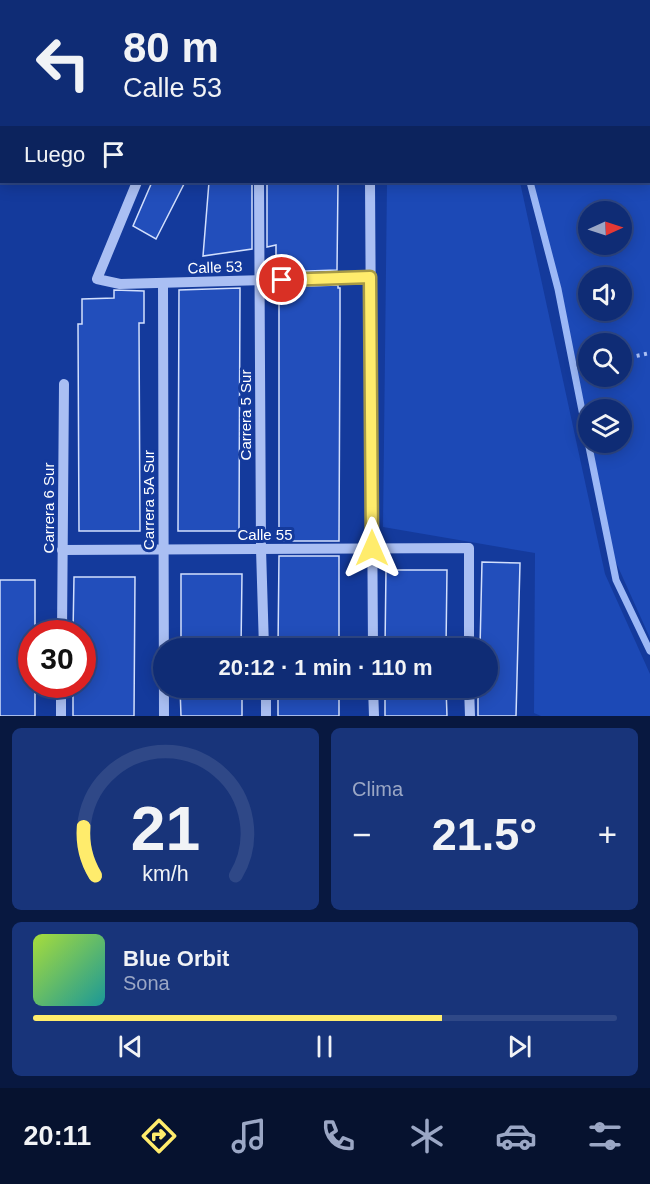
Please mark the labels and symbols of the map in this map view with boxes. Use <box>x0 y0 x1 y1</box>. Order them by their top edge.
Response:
north arrow <box>578 201 632 255</box>
pin <box>256 254 307 305</box>
street label: Calle 53 <box>187 258 243 276</box>
street label: Carrera 5 Sur <box>237 370 254 460</box>
street label: Carrera 5A Sur <box>140 450 157 550</box>
street label: Carrera 6 Sur <box>40 463 57 553</box>
position arrow <box>340 516 404 580</box>
street label: Calle 55 <box>237 526 293 543</box>
speed limit sign: 30 <box>18 620 96 698</box>

